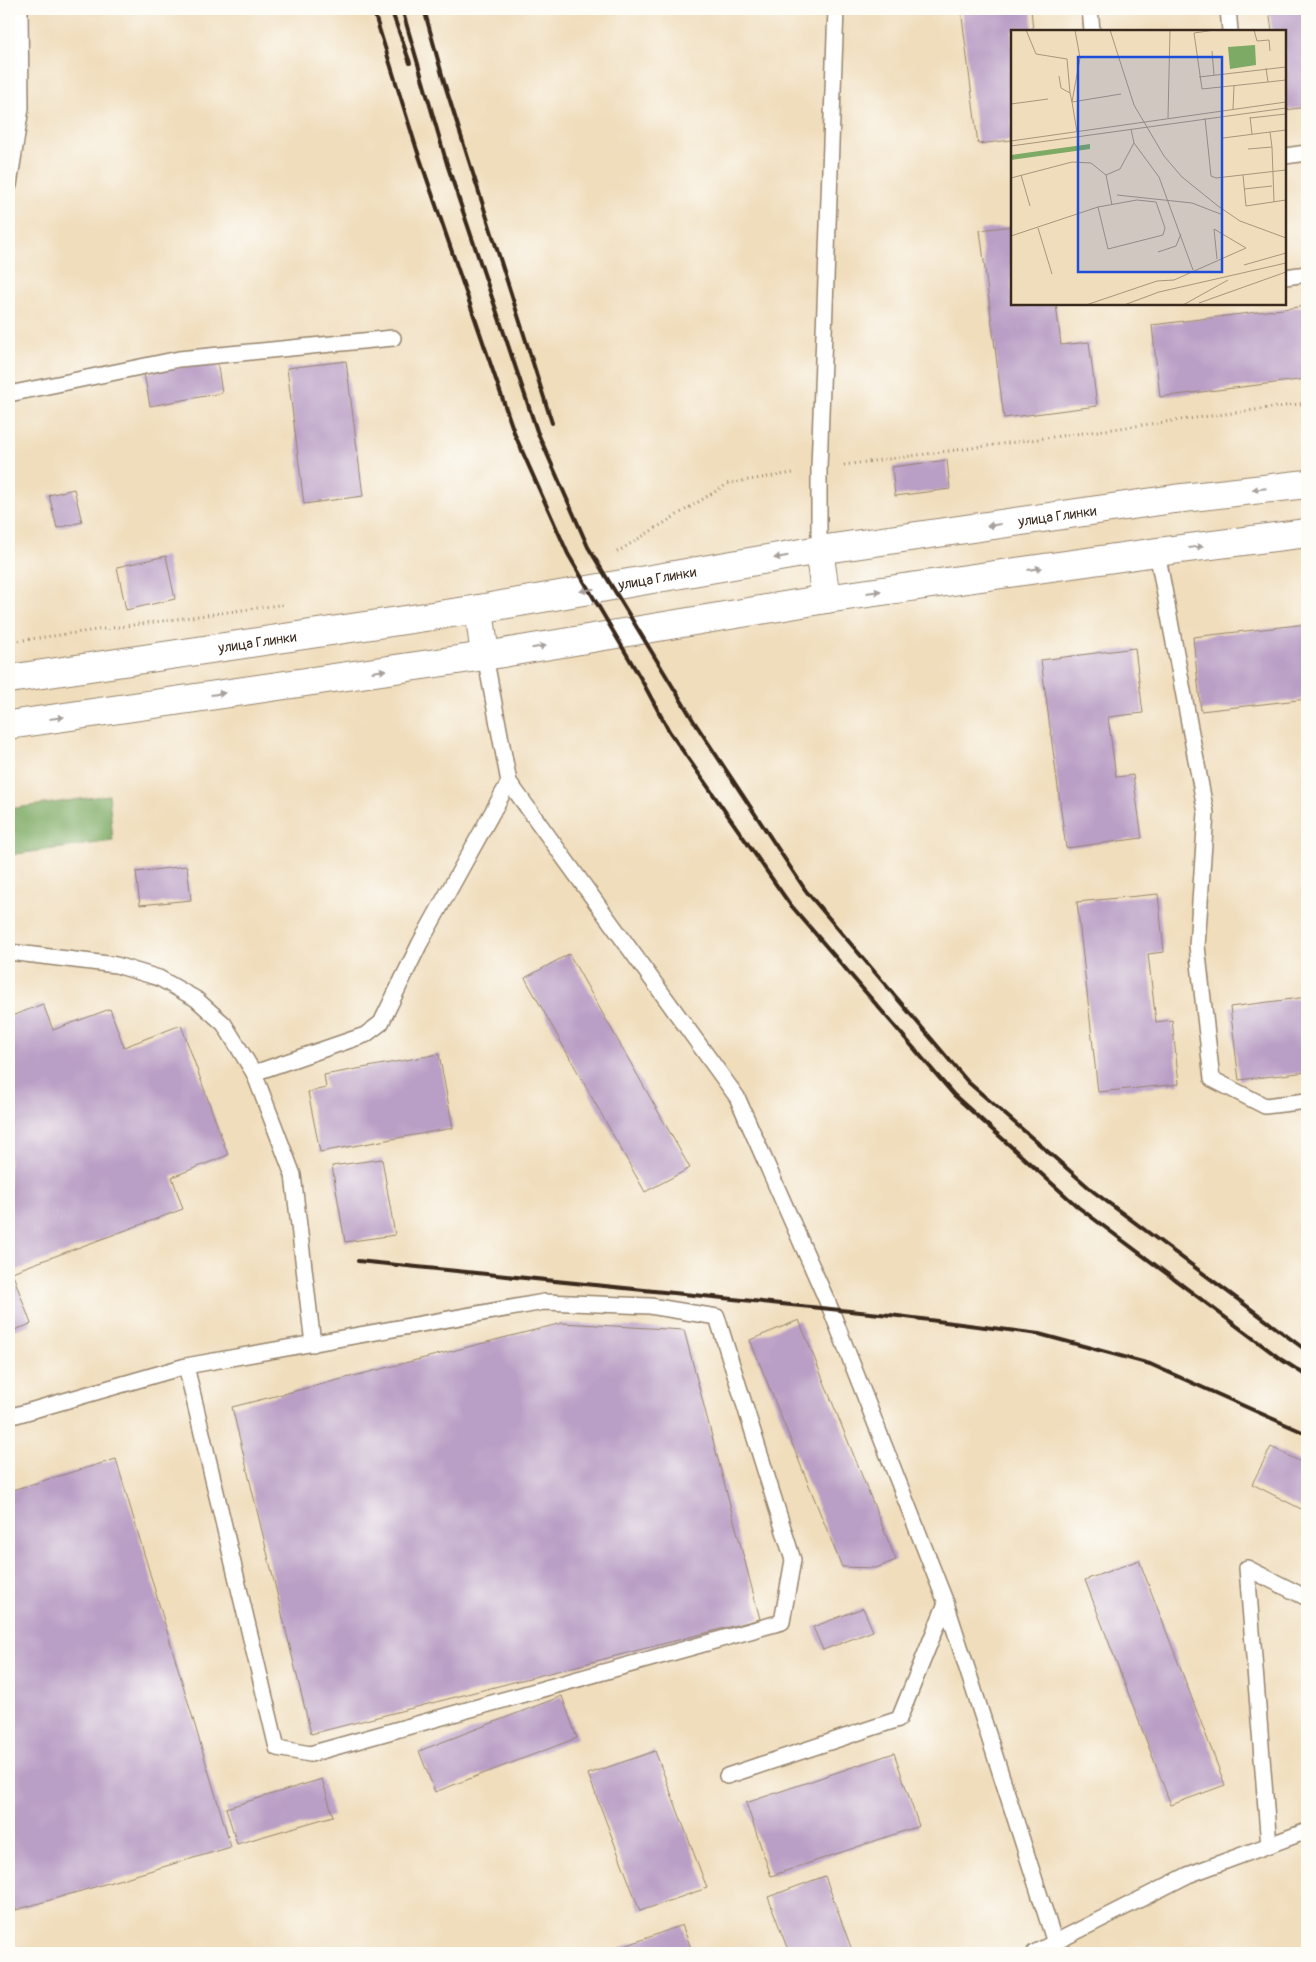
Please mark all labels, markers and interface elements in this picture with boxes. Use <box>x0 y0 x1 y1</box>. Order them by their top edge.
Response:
inset map <box>1011 30 1286 305</box>
one-way arrow <box>1250 485 1266 493</box>
street label: улица Глинки <box>1016 502 1097 530</box>
one-way arrow <box>985 521 1001 529</box>
one-way arrow <box>1188 543 1204 551</box>
one-way arrow <box>773 553 789 561</box>
street label: улица Глинки <box>616 563 697 593</box>
one-way arrow <box>1027 565 1043 573</box>
one-way arrow <box>578 587 594 595</box>
one-way arrow <box>866 588 882 596</box>
street label: улица Глинки <box>216 628 297 656</box>
one-way arrow <box>532 642 548 650</box>
one-way arrow <box>371 667 387 675</box>
one-way arrow <box>210 690 226 698</box>
one-way arrow <box>49 713 65 721</box>

